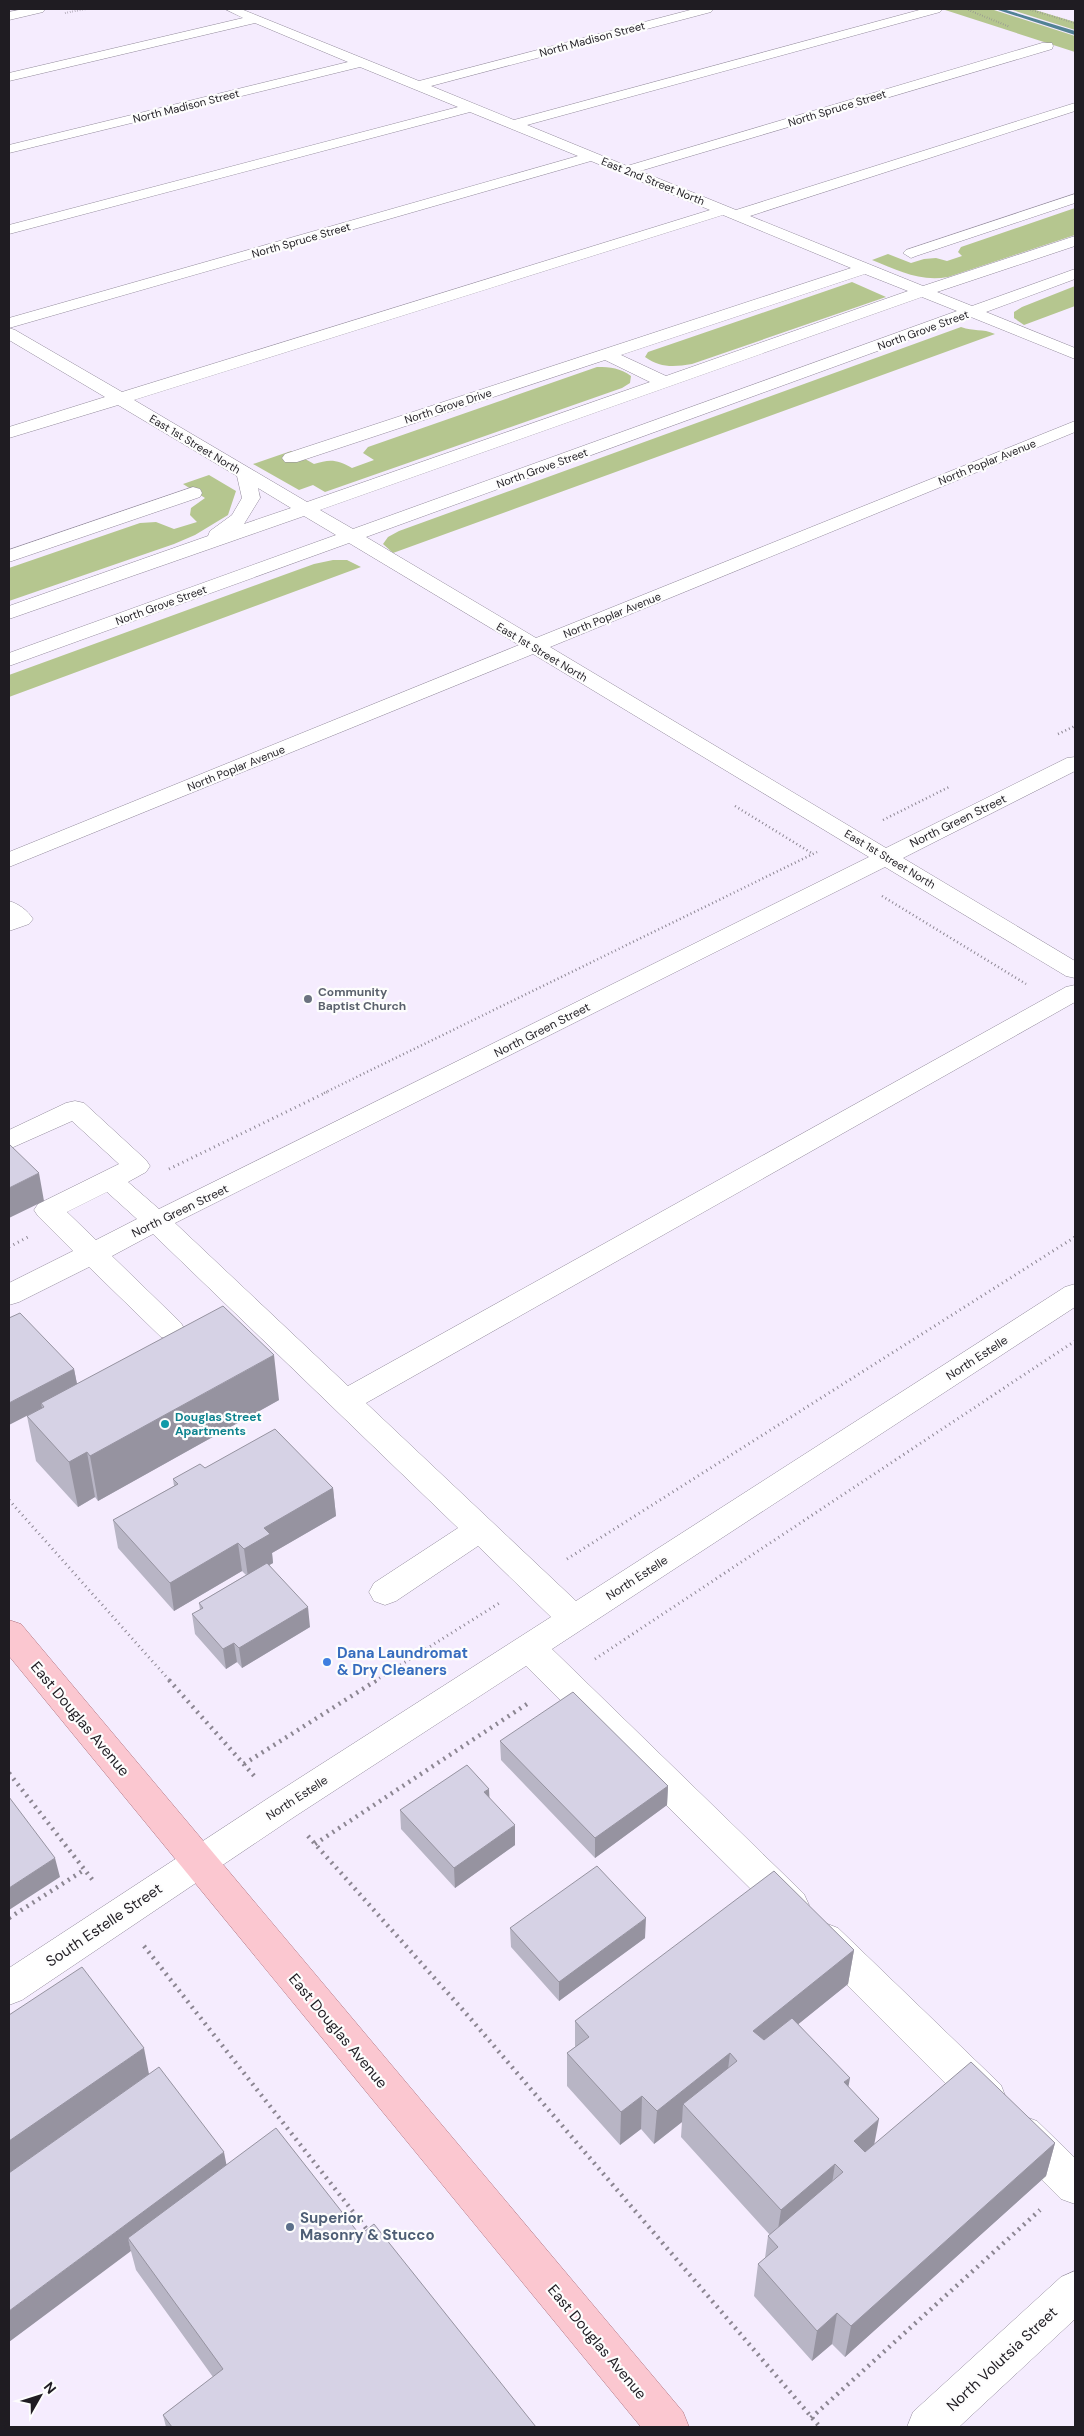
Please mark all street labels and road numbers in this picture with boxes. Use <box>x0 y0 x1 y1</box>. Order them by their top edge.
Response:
street label: North Madison Street <box>538 18 646 60</box>
street label: North Madison Street <box>131 86 241 126</box>
street label: North Spruce Street <box>786 86 888 130</box>
street label: East 2nd Street North <box>599 154 707 208</box>
street label: North Spruce Street <box>250 219 352 261</box>
street label: North Grove Street <box>875 307 971 353</box>
street label: North Grove Drive <box>403 385 493 427</box>
street label: East 1st Street North <box>147 411 243 477</box>
street label: North Poplar Avenue <box>936 436 1038 488</box>
street label: North Grove Street <box>494 445 590 491</box>
street label: North Grove Street <box>113 582 209 628</box>
street label: North Poplar Avenue <box>561 589 663 641</box>
street label: East 1st Street North <box>494 619 590 685</box>
street label: North Poplar Avenue <box>185 742 287 794</box>
street label: North Green Street <box>907 791 1009 851</box>
street label: East 1st Street North <box>842 826 938 892</box>
street label: North Green Street <box>491 999 593 1061</box>
street label: North Green Street <box>129 1181 231 1241</box>
street label: North Estelle <box>943 1332 1011 1384</box>
street label: North Estelle <box>603 1552 671 1604</box>
street label: East Douglas Avenue <box>26 1657 134 1781</box>
street label: North Estelle <box>263 1772 331 1824</box>
street label: South Estelle Street <box>42 1879 166 1971</box>
street label: East Douglas Avenue <box>284 1969 392 2093</box>
street label: East Douglas Avenue <box>543 2280 651 2404</box>
street label: North Volutsia Street <box>942 2302 1062 2416</box>

